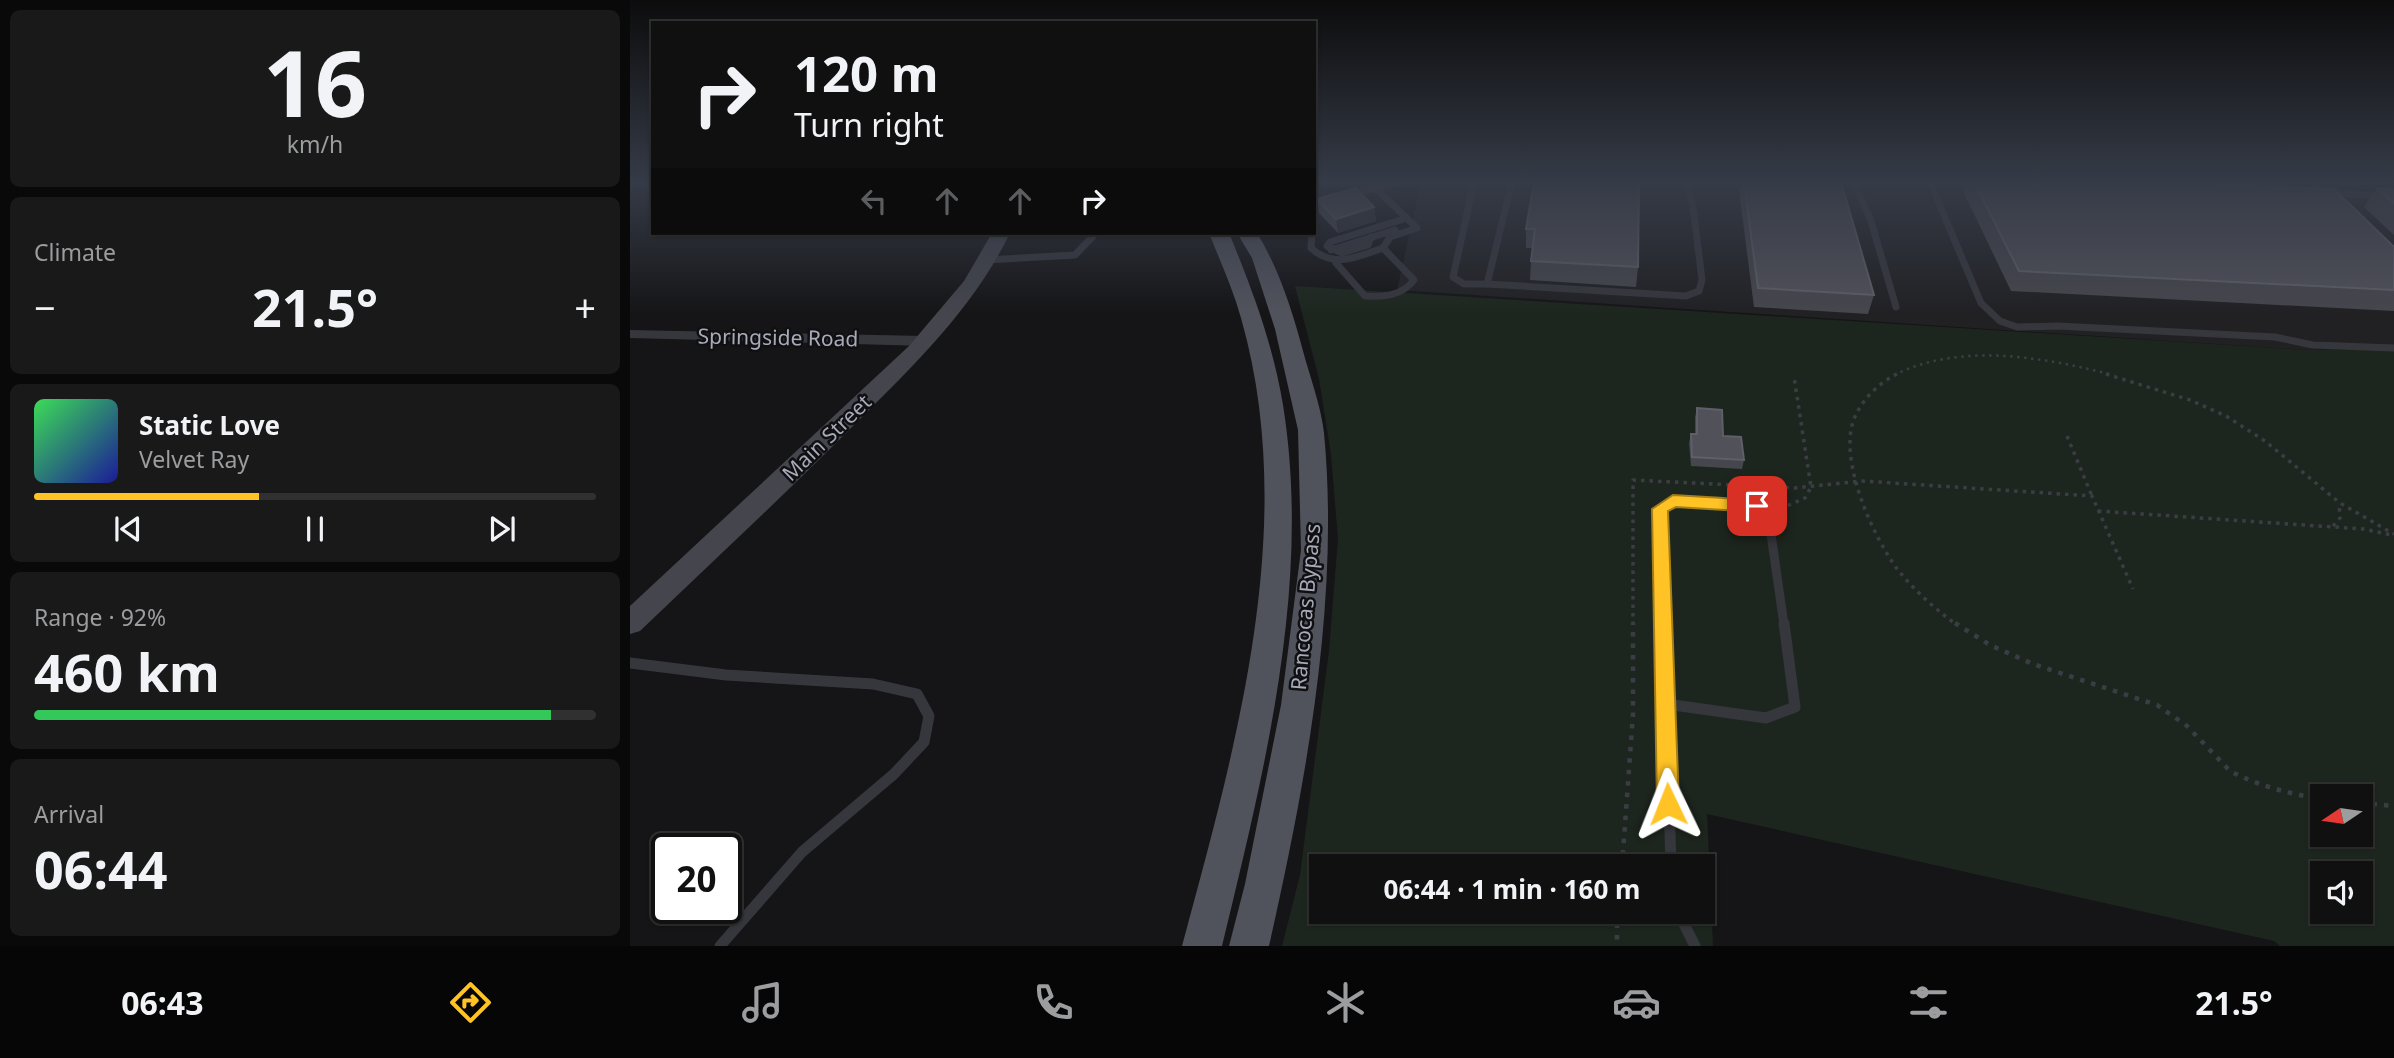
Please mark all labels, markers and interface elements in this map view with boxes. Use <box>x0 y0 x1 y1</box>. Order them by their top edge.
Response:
text: 16 <box>263 20 367 144</box>
text: 120 m <box>794 40 939 106</box>
icon: right <box>679 49 770 140</box>
text: Turn right <box>794 103 944 146</box>
text: km/h <box>287 128 343 160</box>
icon: left <box>855 182 893 220</box>
icon: ahead <box>928 182 966 220</box>
icon: ahead <box>1001 182 1039 220</box>
icon: right <box>1074 182 1112 220</box>
text: Climate <box>34 236 116 268</box>
text: 21.5° <box>252 271 378 342</box>
text: − <box>34 281 56 333</box>
text: + <box>574 281 596 333</box>
street label: Springside Road <box>697 322 859 352</box>
street label: Main Street <box>776 388 877 487</box>
text: Static Love <box>139 407 280 443</box>
text: Velvet Ray <box>139 443 249 475</box>
pin <box>1727 476 1787 536</box>
icon: arrive <box>1738 487 1776 525</box>
icon: previous <box>109 510 147 548</box>
icon: pause <box>296 510 334 548</box>
icon: next <box>483 510 521 548</box>
street label: Rancocas Bypass <box>1284 522 1326 691</box>
text: Range · 92% <box>34 601 166 633</box>
text: 460 km <box>34 636 220 707</box>
position arrow <box>1631 767 1705 841</box>
north arrow <box>2310 784 2373 847</box>
map controls <box>2310 784 2373 924</box>
text: Arrival <box>34 798 104 830</box>
text: 06:44 <box>34 833 168 904</box>
speed limit sign: 20 <box>651 833 742 924</box>
button: sound <box>2310 861 2373 924</box>
text: 06:44 · 1 min · 160 m <box>1384 871 1640 907</box>
icon: directions <box>446 978 495 1027</box>
icon: music <box>738 978 787 1027</box>
icon: phone <box>1029 978 1078 1027</box>
icon: climate <box>1321 978 1370 1027</box>
icon: car <box>1612 978 1661 1027</box>
icon: filters <box>1904 978 1953 1027</box>
text: 06:43 <box>121 981 203 1024</box>
text: 21.5° <box>2195 981 2273 1024</box>

